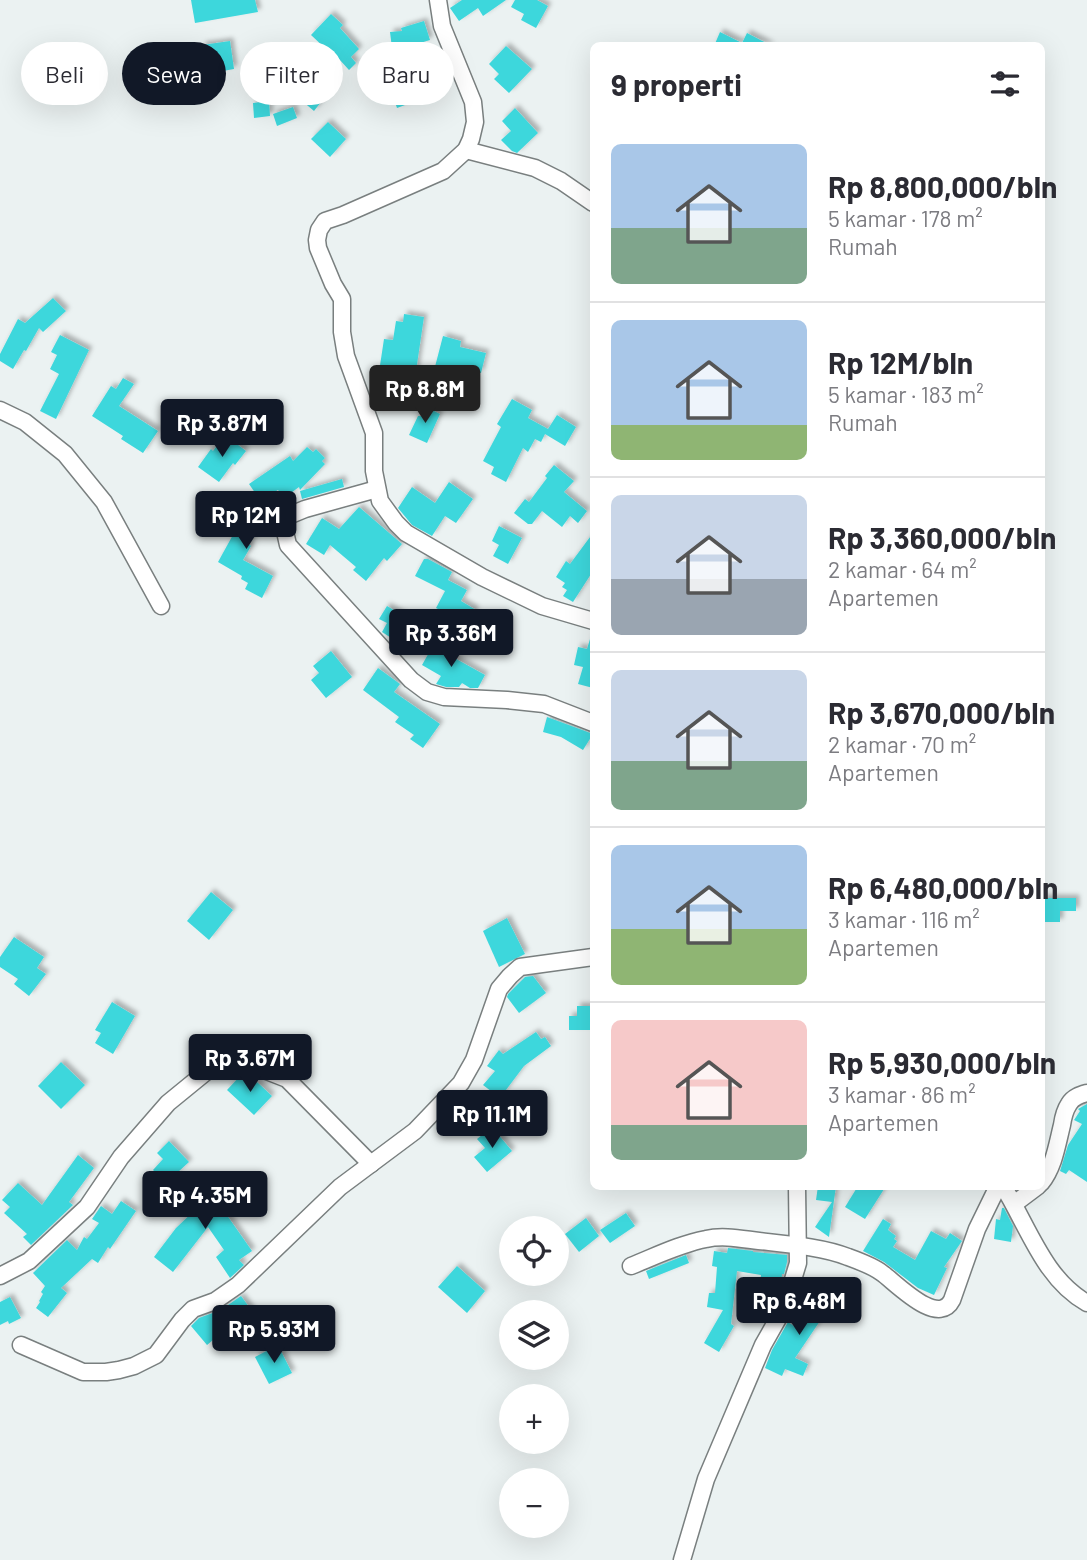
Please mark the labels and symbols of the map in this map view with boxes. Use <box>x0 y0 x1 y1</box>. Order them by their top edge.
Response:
pin: Rp 8.8M <box>360 366 490 425</box>
pin: Rp 3.87M <box>150 400 294 459</box>
pin: Rp 12M <box>189 491 303 551</box>
pin: Rp 3.36M <box>379 610 523 669</box>
pin: Rp 3.67M <box>178 1034 322 1094</box>
pin: Rp 11.1M <box>420 1090 564 1150</box>
pin: Rp 4.35M <box>133 1172 277 1231</box>
pin: Rp 6.48M <box>727 1278 871 1337</box>
pin: Rp 5.93M <box>202 1306 346 1365</box>

